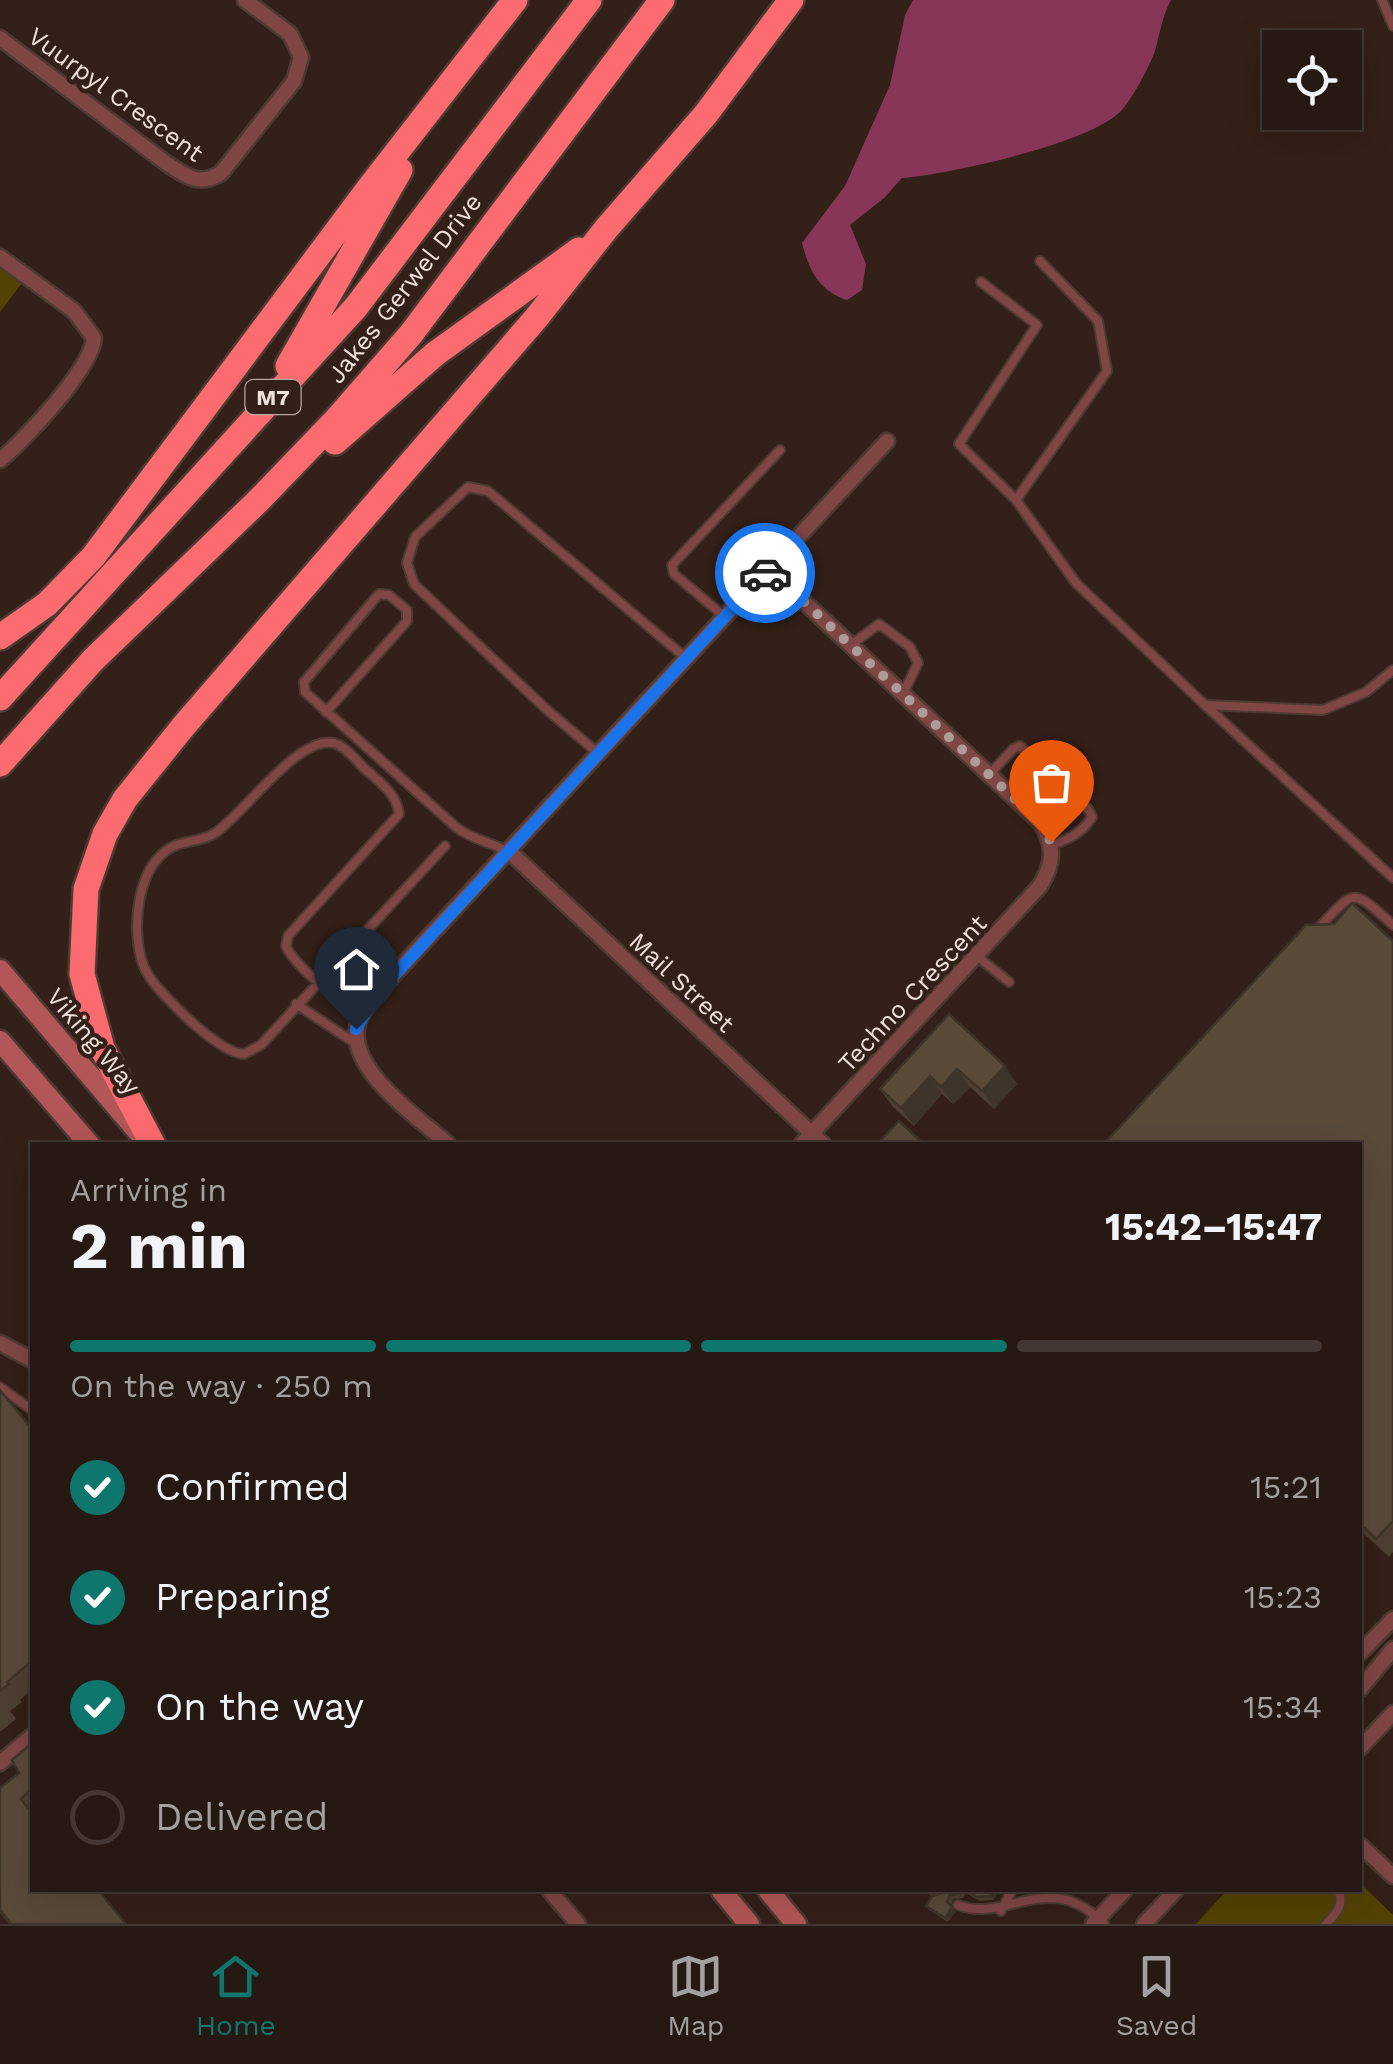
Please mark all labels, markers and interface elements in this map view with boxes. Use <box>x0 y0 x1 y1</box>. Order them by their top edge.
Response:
street label: Vuurpyl Crescent <box>23 21 209 168</box>
map controls <box>1262 30 1362 130</box>
button: locate <box>1262 30 1362 130</box>
street label: Jakes Gerwel Drive <box>321 188 487 389</box>
road number: M7 <box>246 380 300 414</box>
courier <box>715 523 815 623</box>
icon: car <box>738 546 793 601</box>
pin <box>1009 740 1094 843</box>
icon: bag <box>1024 755 1079 810</box>
street label: Techno Crescent <box>832 908 993 1078</box>
pin <box>314 927 399 1030</box>
street label: Mail Street <box>623 927 740 1039</box>
icon: home <box>329 942 384 997</box>
street label: Viking Way <box>41 982 146 1100</box>
text: Arriving in <box>70 1171 227 1209</box>
text: 15:42–15:47 <box>1105 1205 1322 1249</box>
text: 2 min <box>70 1208 248 1284</box>
text: On the way · 250 m <box>70 1367 373 1405</box>
icon: check <box>70 1460 125 1515</box>
text: Confirmed <box>155 1465 350 1509</box>
text: 15:21 <box>1250 1468 1322 1506</box>
icon: check <box>70 1570 125 1625</box>
text: Preparing <box>155 1575 330 1619</box>
text: 15:23 <box>1244 1578 1322 1616</box>
icon: check <box>70 1680 125 1735</box>
text: On the way <box>155 1685 364 1729</box>
text: 15:34 <box>1243 1688 1322 1726</box>
text: Delivered <box>155 1795 328 1839</box>
tab: Home <box>196 1949 276 2042</box>
tab: Map <box>667 1949 724 2042</box>
tab: Saved <box>1116 1949 1197 2042</box>

